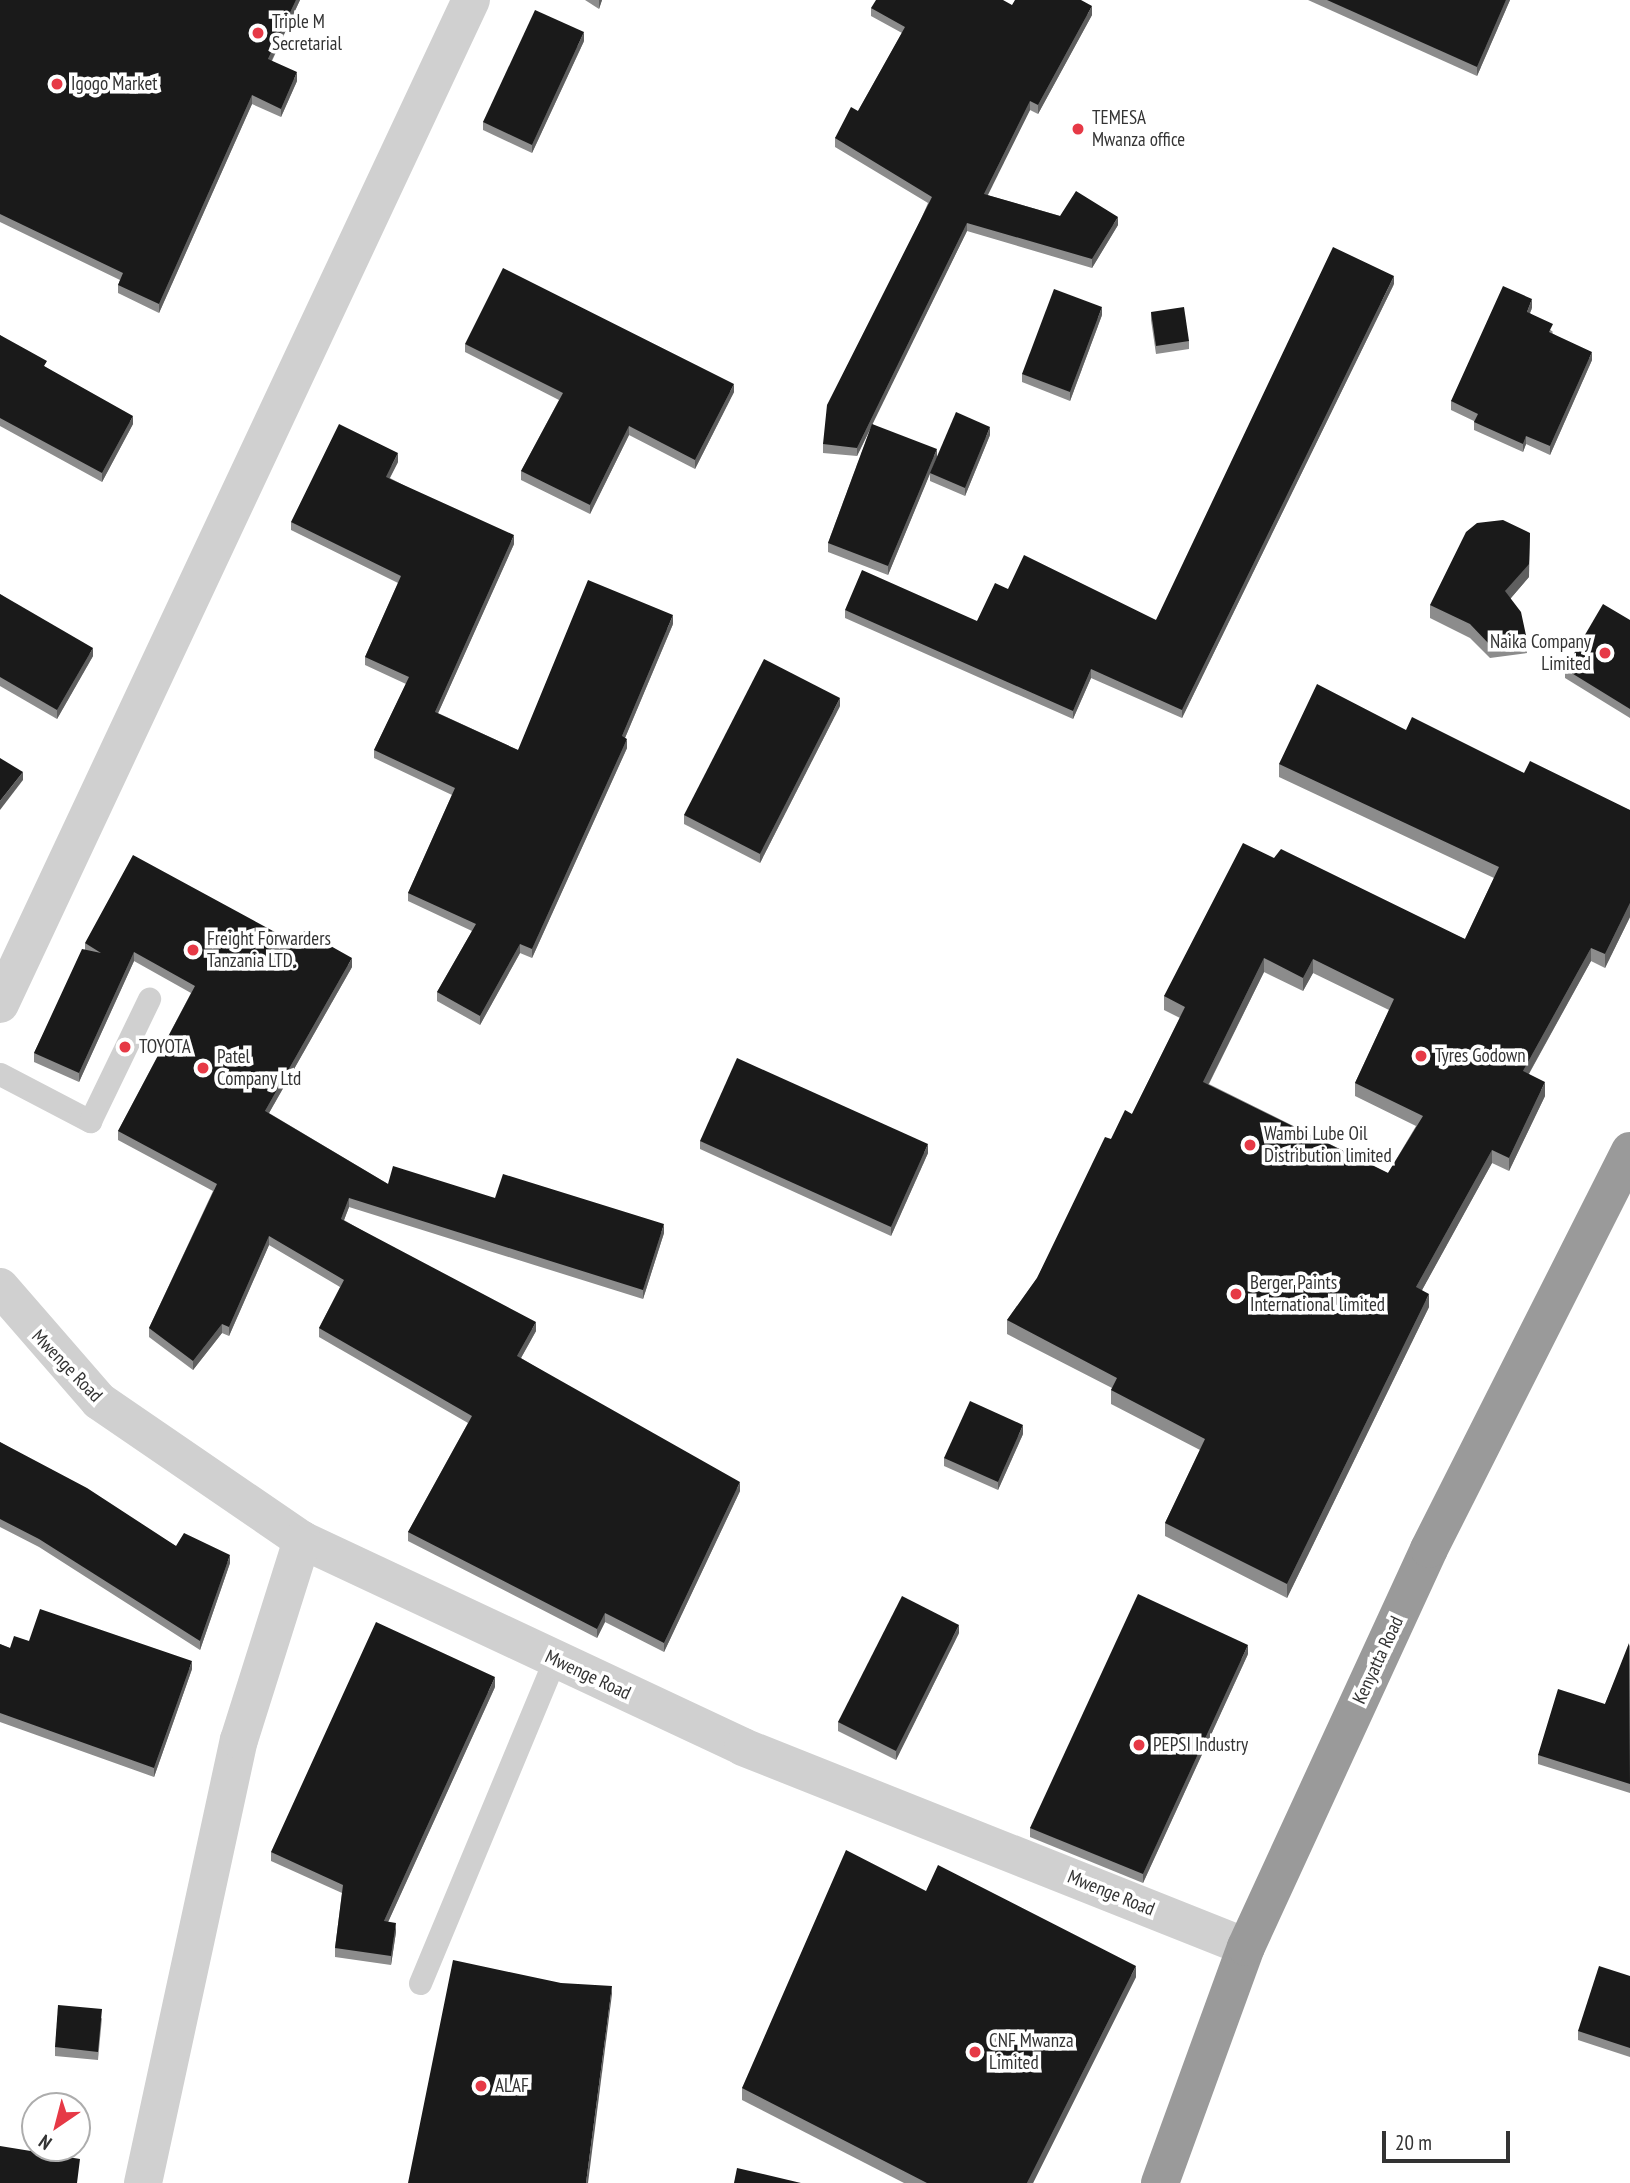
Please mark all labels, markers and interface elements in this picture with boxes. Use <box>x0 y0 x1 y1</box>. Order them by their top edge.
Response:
place label: Triple M Secretarial <box>272 11 342 55</box>
marker: Triple M Secretarial <box>250 25 266 41</box>
place label: Igogo Market <box>71 73 157 95</box>
marker: Igogo Market <box>49 76 65 92</box>
place label: TEMESA Mwanza office <box>1092 107 1185 151</box>
marker: TEMESA Mwanza office <box>1070 121 1086 137</box>
place label: Naika Company Limited <box>1490 631 1591 675</box>
marker: Naika Company Limited <box>1597 645 1613 661</box>
place label: Freight Forwarders Tanzania LTD. <box>207 928 331 972</box>
marker: Freight Forwarders Tanzania LTD. <box>185 942 201 958</box>
place label: TOYOTA <box>139 1036 191 1058</box>
marker: TOYOTA <box>117 1039 133 1055</box>
place label: Tyres Godown <box>1435 1045 1526 1067</box>
place label: Patel Company Ltd <box>217 1046 302 1090</box>
marker: Tyres Godown <box>1413 1048 1429 1064</box>
marker: Patel Company Ltd <box>195 1060 211 1076</box>
place label: Wambi Lube Oil Distribution limited <box>1264 1123 1392 1167</box>
marker: Wambi Lube Oil Distribution limited <box>1242 1137 1258 1153</box>
place label: Berger Paints International limited <box>1250 1272 1385 1316</box>
marker: Berger Paints International limited <box>1228 1286 1244 1302</box>
street label: Mwenge Road <box>27 1325 107 1407</box>
street label: Kenyatta Road <box>1348 1613 1408 1707</box>
street label: Mwenge Road <box>542 1645 634 1705</box>
place label: PEPSI Industry <box>1153 1734 1248 1756</box>
marker: PEPSI Industry <box>1131 1737 1147 1753</box>
street label: Mwenge Road <box>1064 1865 1158 1921</box>
place label: CNF Mwanza Limited <box>989 2030 1073 2074</box>
marker: CNF Mwanza Limited <box>967 2044 983 2060</box>
place label: ALAF <box>495 2075 529 2097</box>
marker: ALAF <box>473 2078 489 2094</box>
north arrow <box>21 2092 91 2162</box>
scale bar <box>1385 2116 1513 2160</box>
text: 20 m <box>1395 2129 1432 2156</box>
text: N <box>34 2130 56 2155</box>

